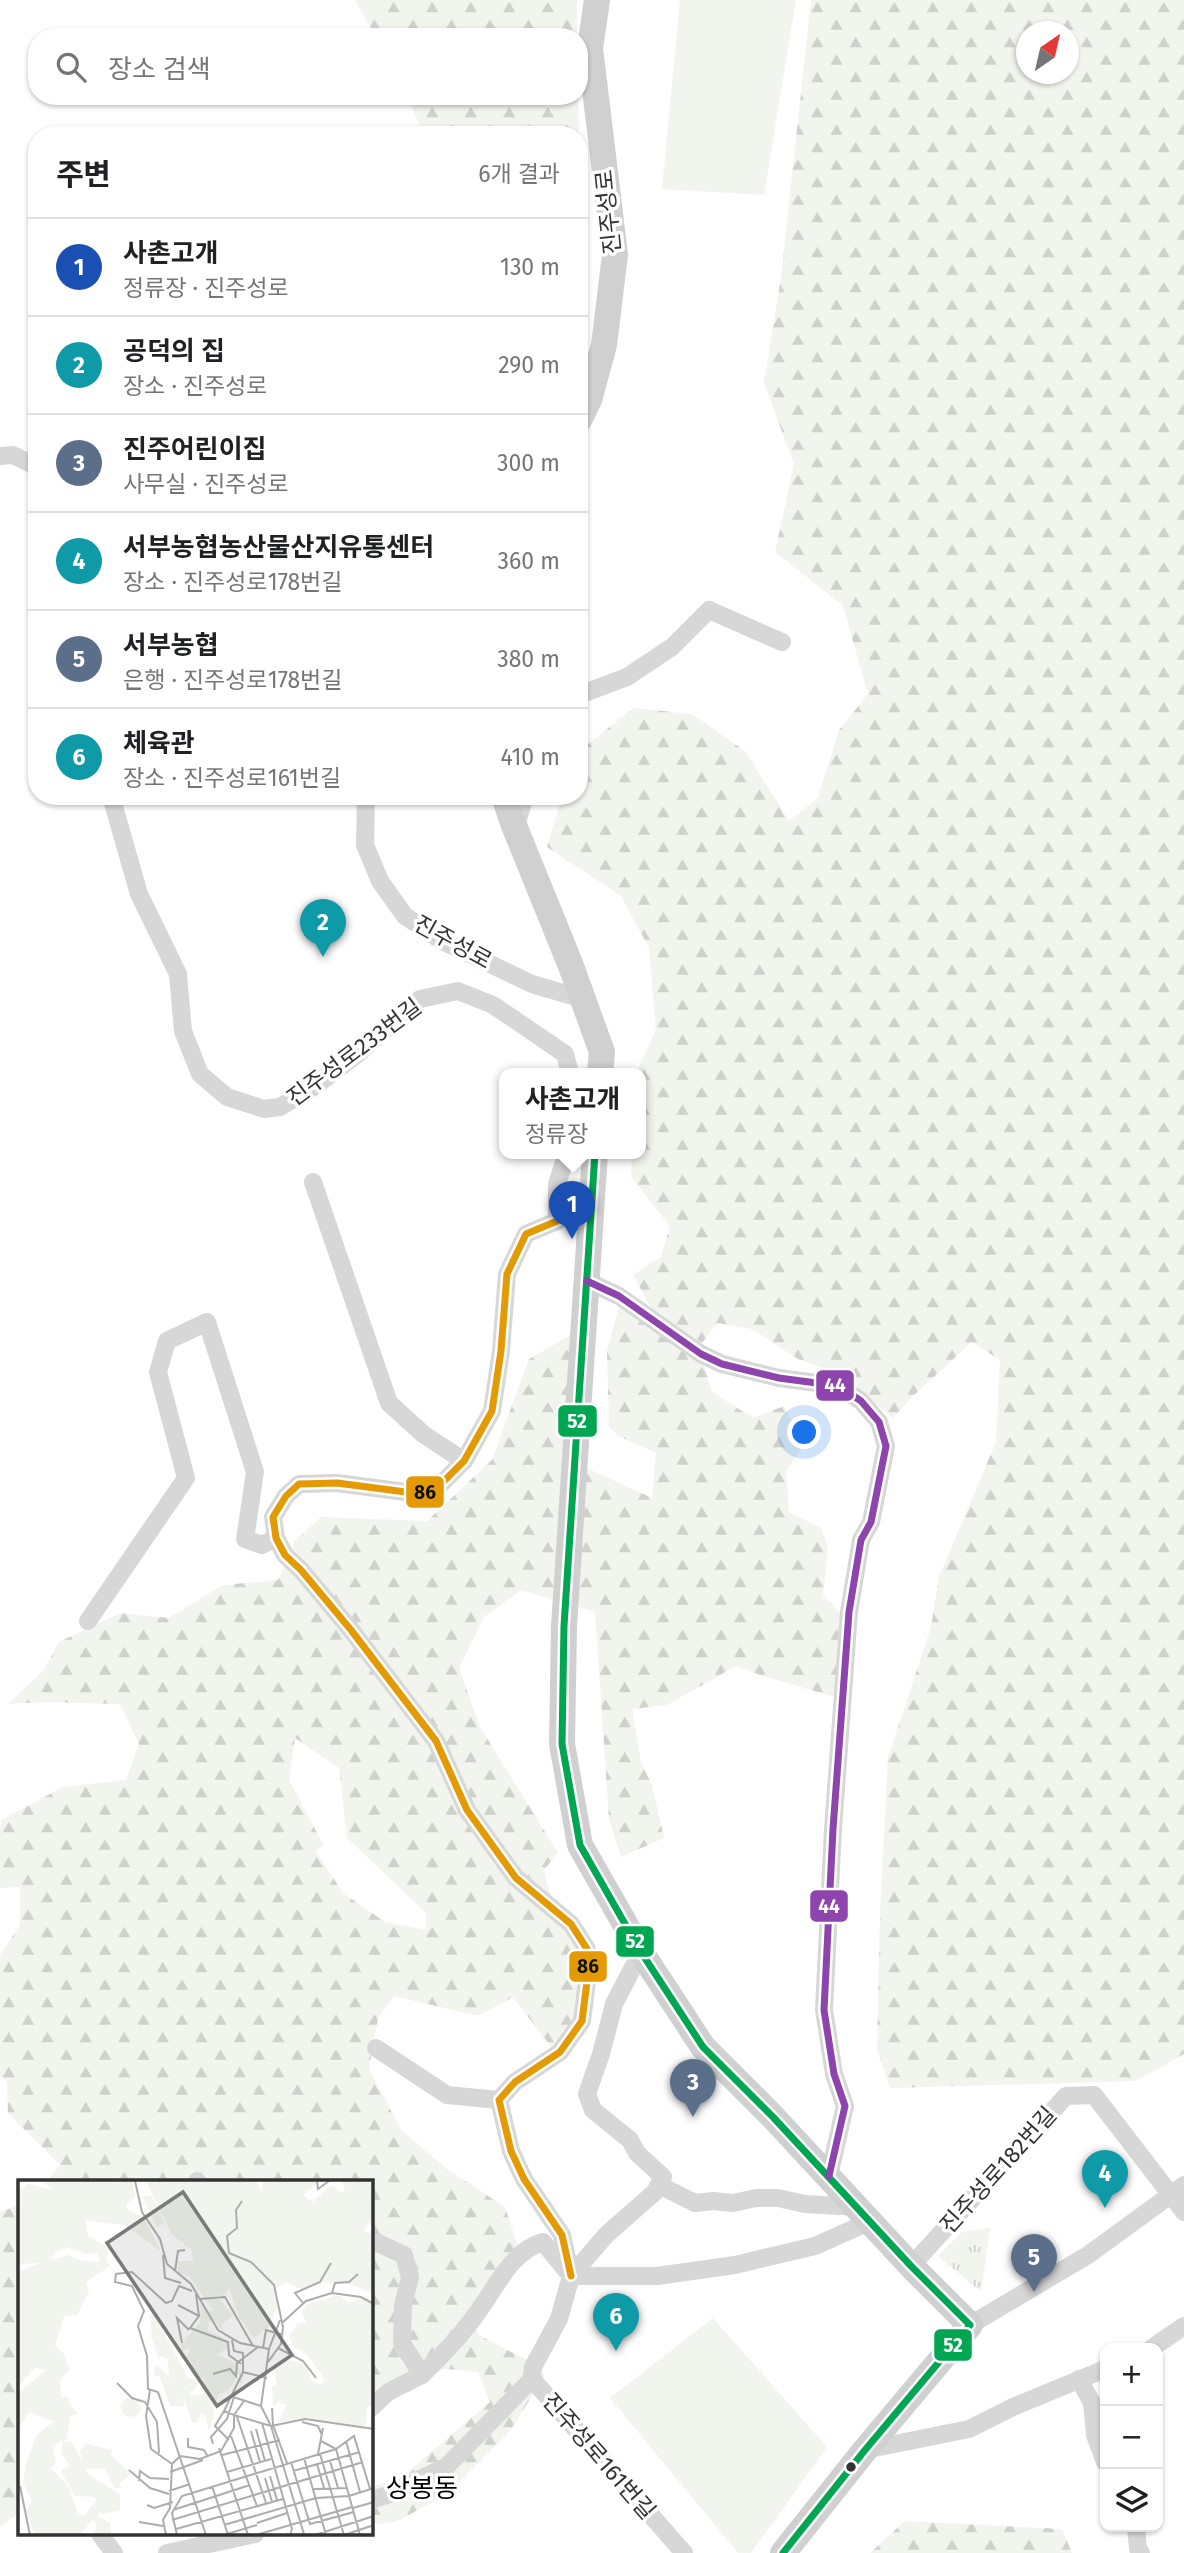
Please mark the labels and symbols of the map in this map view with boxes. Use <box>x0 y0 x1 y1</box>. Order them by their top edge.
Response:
north arrow <box>1016 21 1079 84</box>
street label: 진주성로 <box>590 168 626 256</box>
pin: 2 <box>300 899 346 957</box>
street label: 진주성로 <box>409 909 497 975</box>
street label: 진주성로233번길 <box>281 992 427 1112</box>
pin: 1 <box>549 1181 595 1239</box>
line badge: 44 <box>815 1369 855 1402</box>
text: 44 <box>824 1374 846 1397</box>
line badge: 52 <box>557 1404 598 1438</box>
text: 52 <box>567 1410 587 1433</box>
your location <box>787 1415 821 1449</box>
line badge: 86 <box>405 1475 445 1509</box>
text: 86 <box>414 1481 436 1504</box>
line badge: 44 <box>809 1889 849 1923</box>
text: 44 <box>818 1895 840 1918</box>
line badge: 52 <box>615 1925 655 1958</box>
text: 52 <box>625 1930 645 1953</box>
line badge: 86 <box>568 1950 608 1983</box>
text: 86 <box>577 1955 599 1978</box>
pin: 3 <box>670 2059 716 2117</box>
street label: 진주성로182번길 <box>934 2101 1062 2239</box>
pin: 4 <box>1082 2150 1128 2208</box>
inset map <box>18 2180 373 2536</box>
pin: 5 <box>1011 2234 1057 2292</box>
pin: 6 <box>593 2293 639 2351</box>
line badge: 52 <box>933 2328 973 2362</box>
text: 52 <box>943 2334 963 2357</box>
street label: 진주성로161번길 <box>537 2387 661 2525</box>
unlabelled marker <box>844 2460 858 2474</box>
district label: 상봉동 <box>386 2473 458 2504</box>

